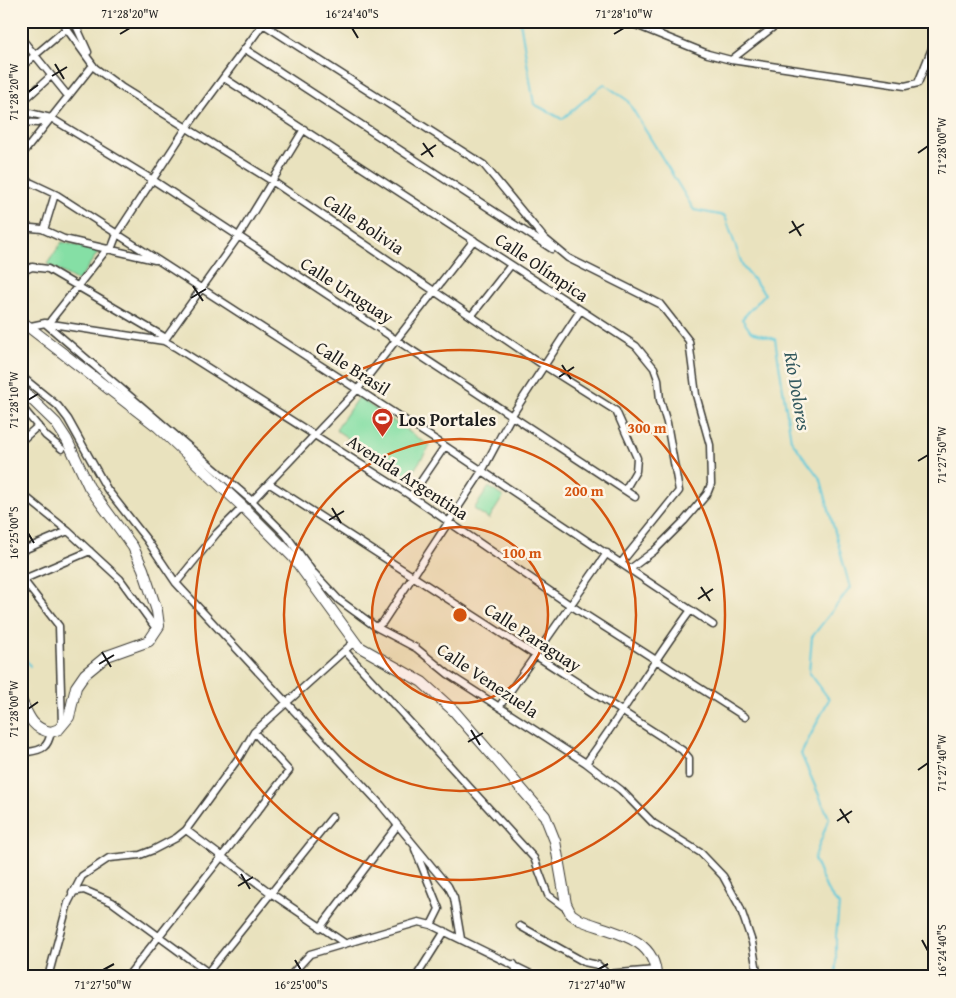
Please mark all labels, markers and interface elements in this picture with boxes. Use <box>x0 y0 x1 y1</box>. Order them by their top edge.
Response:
text: 71°28'20"W <box>101 5 160 22</box>
text: 16°24'40"S <box>325 5 379 22</box>
text: 71°28'10"W <box>595 5 654 22</box>
text: 71°28'20"W <box>5 62 22 121</box>
text: 71°28'00"W <box>933 116 950 175</box>
street label: Calle Bolivia <box>318 187 410 261</box>
street label: Calle Olímpica <box>490 226 595 309</box>
street label: Calle Uruguay <box>295 250 399 330</box>
street label: Calle Brasil <box>310 334 396 402</box>
water label: Río Dolores <box>777 348 819 433</box>
text: 71°28'10"W <box>5 370 22 429</box>
place label: Los Portales <box>399 406 496 433</box>
sports icon: Los Portales <box>371 407 395 438</box>
text: 300 m <box>627 417 667 438</box>
text: 71°27'50"W <box>933 425 950 484</box>
street label: Avenida Argentina <box>342 428 475 527</box>
text: 200 m <box>564 480 604 501</box>
text: 16°25'00"S <box>5 506 22 560</box>
text: 100 m <box>502 542 542 563</box>
street label: Calle Paraguay <box>479 595 587 679</box>
centre of rings <box>451 606 469 624</box>
street label: Calle Venezuela <box>431 636 545 725</box>
text: 71°28'00"W <box>5 679 22 738</box>
text: 71°27'40"W <box>933 733 950 792</box>
text: 16°24'40"S <box>933 924 950 978</box>
text: 71°27'50"W <box>74 976 133 993</box>
text: 16°25'00"S <box>274 976 328 993</box>
text: 71°27'40"W <box>568 976 627 993</box>

